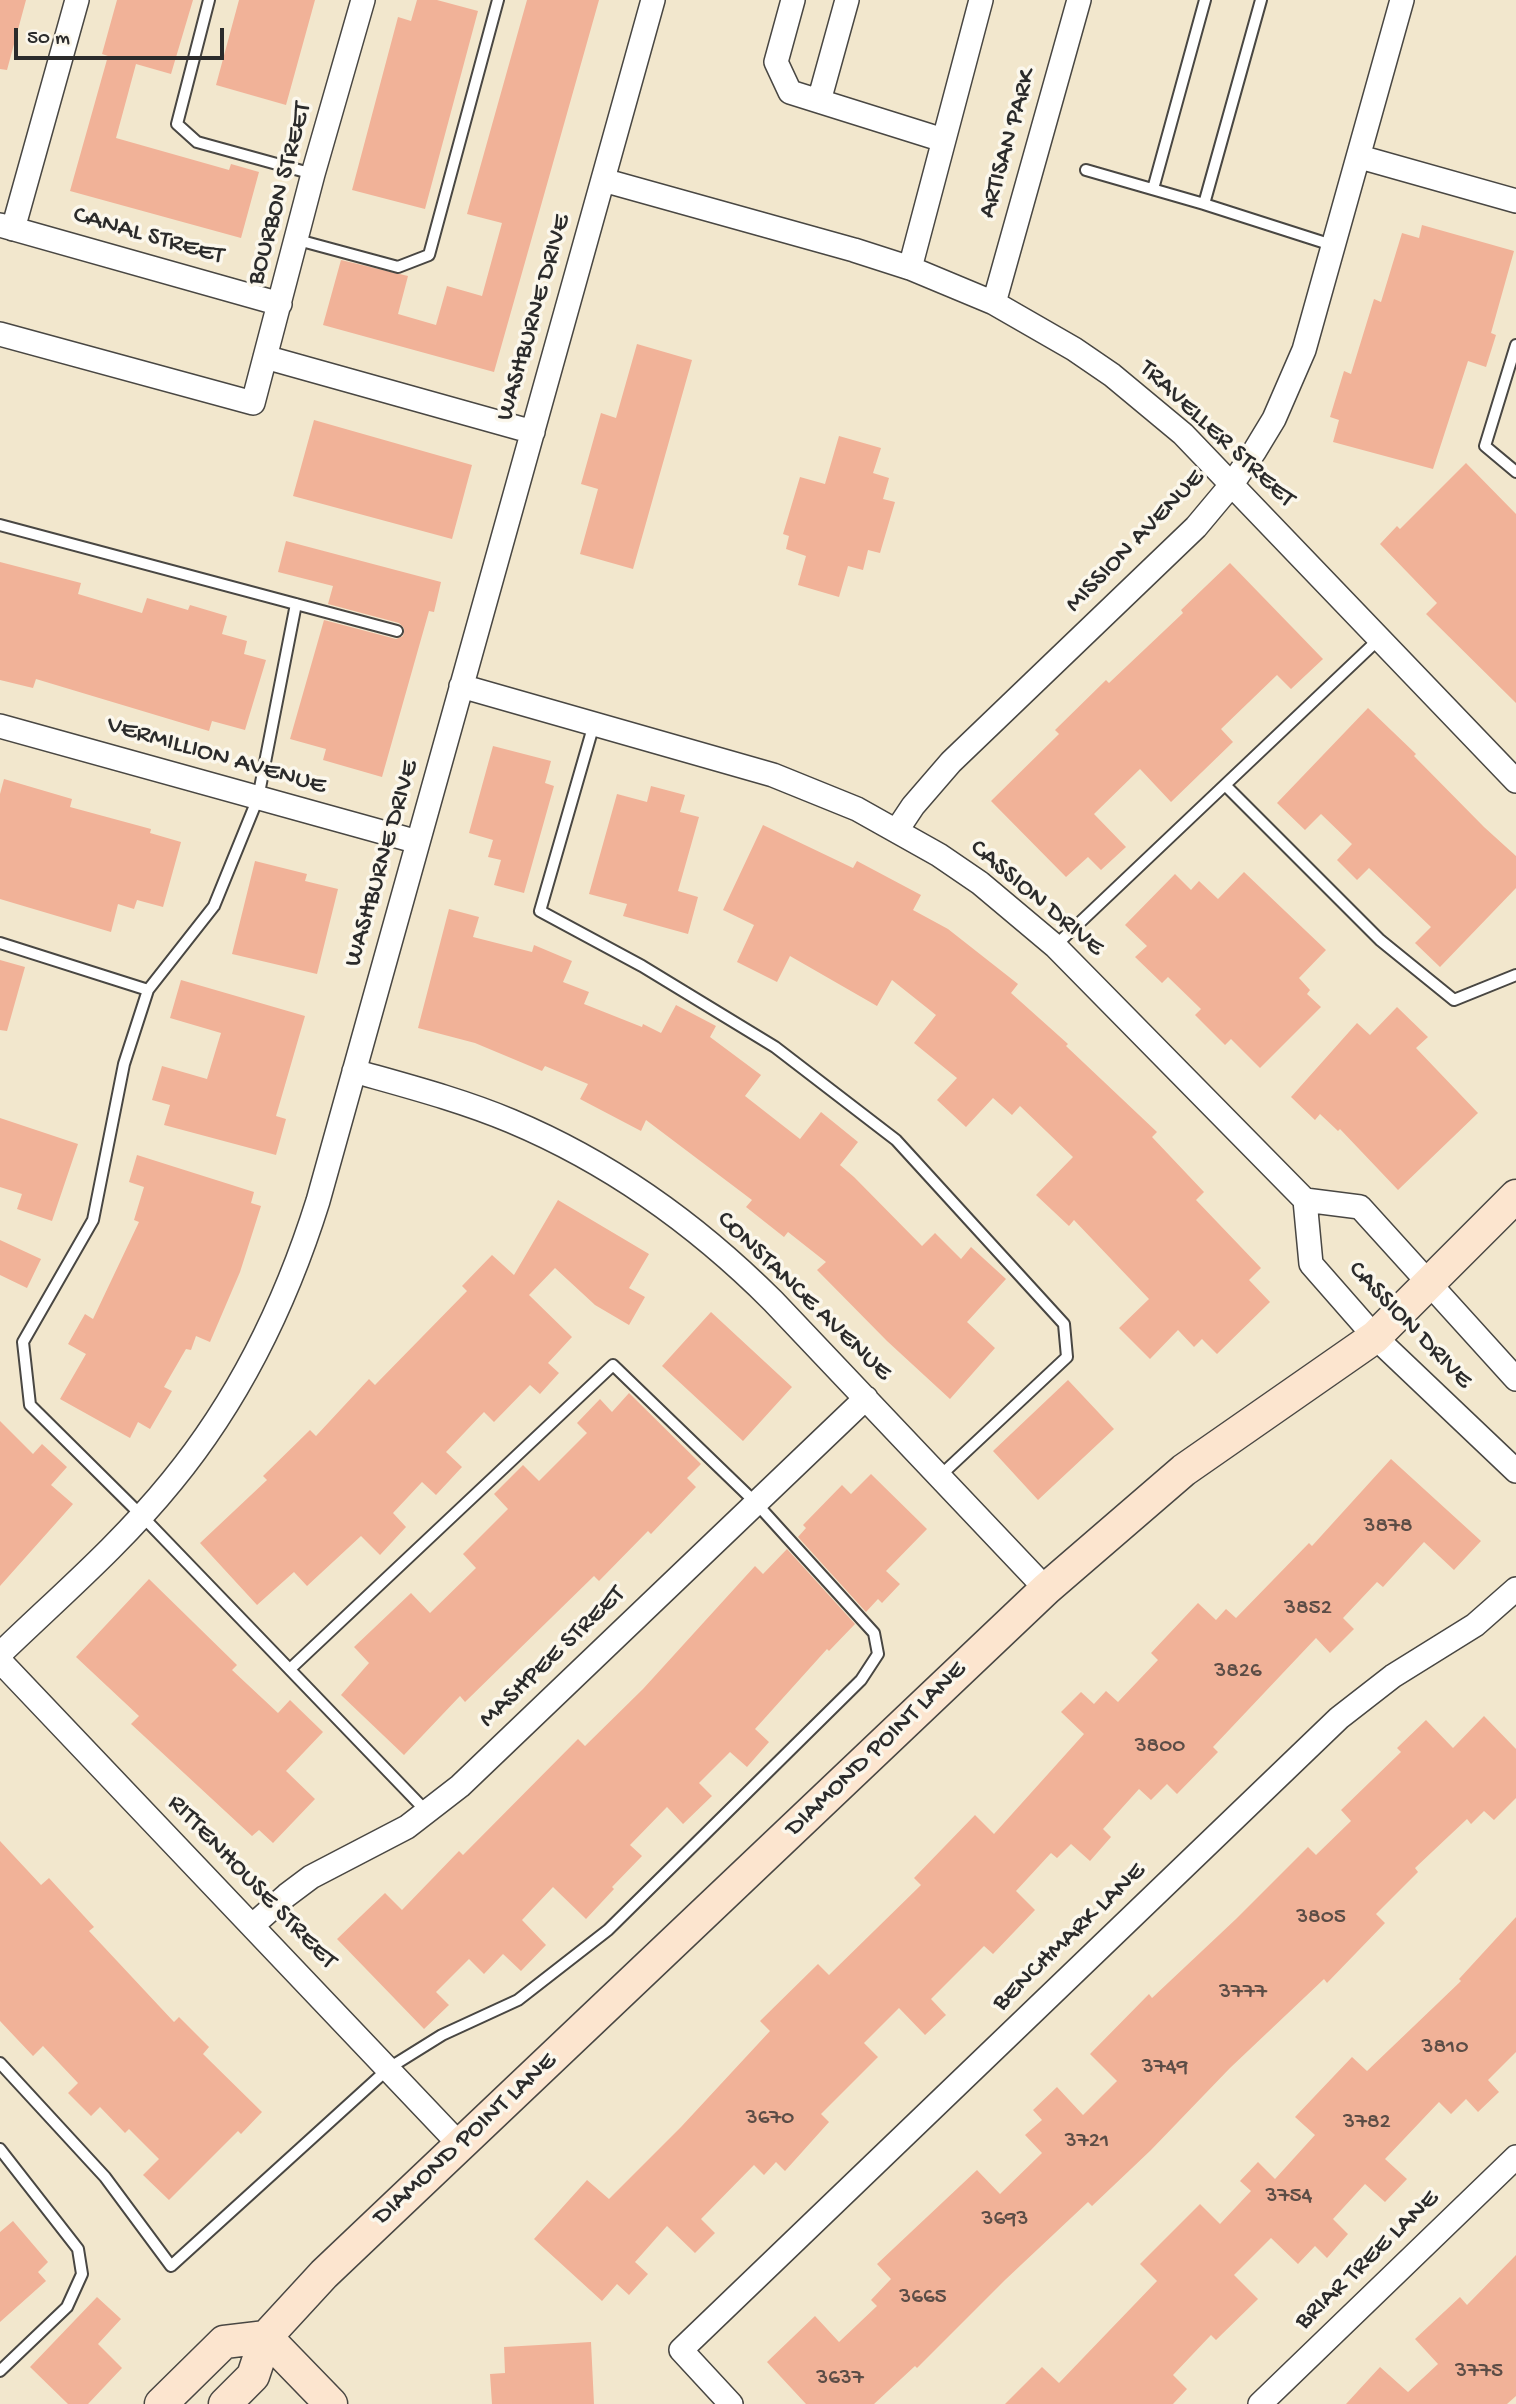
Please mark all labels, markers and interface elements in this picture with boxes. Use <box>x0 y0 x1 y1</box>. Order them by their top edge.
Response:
scale bar <box>18 14 228 58</box>
text: 50 m <box>27 27 70 52</box>
street label: ARTISAN PARK <box>973 66 1045 222</box>
street label: BOURBON STREET <box>242 99 320 289</box>
street label: CANAL STREET <box>69 201 227 273</box>
street label: WASHBURNE DRIVE <box>491 211 579 425</box>
street label: TRAVELLER STREET <box>1131 354 1301 516</box>
street label: MISSION AVENUE <box>1060 464 1212 620</box>
street label: VERMILLION AVENUE <box>103 711 329 803</box>
street label: WASHBURNE DRIVE <box>339 757 427 971</box>
street label: CASSION DRIVE <box>962 834 1110 964</box>
street label: CONSTANCE AVENUE <box>709 1205 897 1389</box>
street label: CASSION DRIVE <box>1340 1255 1478 1397</box>
house number: 3878 <box>1363 1513 1413 1541</box>
street label: MASHPEE STREET <box>473 1580 633 1736</box>
house number: 3852 <box>1284 1595 1332 1623</box>
street label: DIAMOND POINT LANE <box>780 1656 974 1844</box>
house number: 3826 <box>1214 1658 1262 1686</box>
house number: 3800 <box>1135 1733 1185 1761</box>
street label: RITTENHOUSE STREET <box>160 1789 342 1977</box>
street label: BENCHMARK LANE <box>987 1857 1153 2019</box>
house number: 3805 <box>1296 1904 1346 1932</box>
house number: 3777 <box>1219 1979 1267 2007</box>
house number: 3810 <box>1422 2034 1468 2062</box>
street label: DIAMOND POINT LANE <box>368 2047 564 2233</box>
house number: 3749 <box>1142 2054 1188 2082</box>
house number: 3670 <box>746 2105 794 2133</box>
house number: 3782 <box>1343 2109 1391 2137</box>
house number: 3721 <box>1065 2128 1109 2156</box>
house number: 3754 <box>1266 2183 1312 2211</box>
street label: BRIAR TREE LANE <box>1289 2184 1447 2338</box>
house number: 3693 <box>981 2206 1029 2234</box>
house number: 3665 <box>899 2284 947 2312</box>
house number: 3775 <box>1455 2358 1503 2386</box>
house number: 3637 <box>816 2365 864 2393</box>

